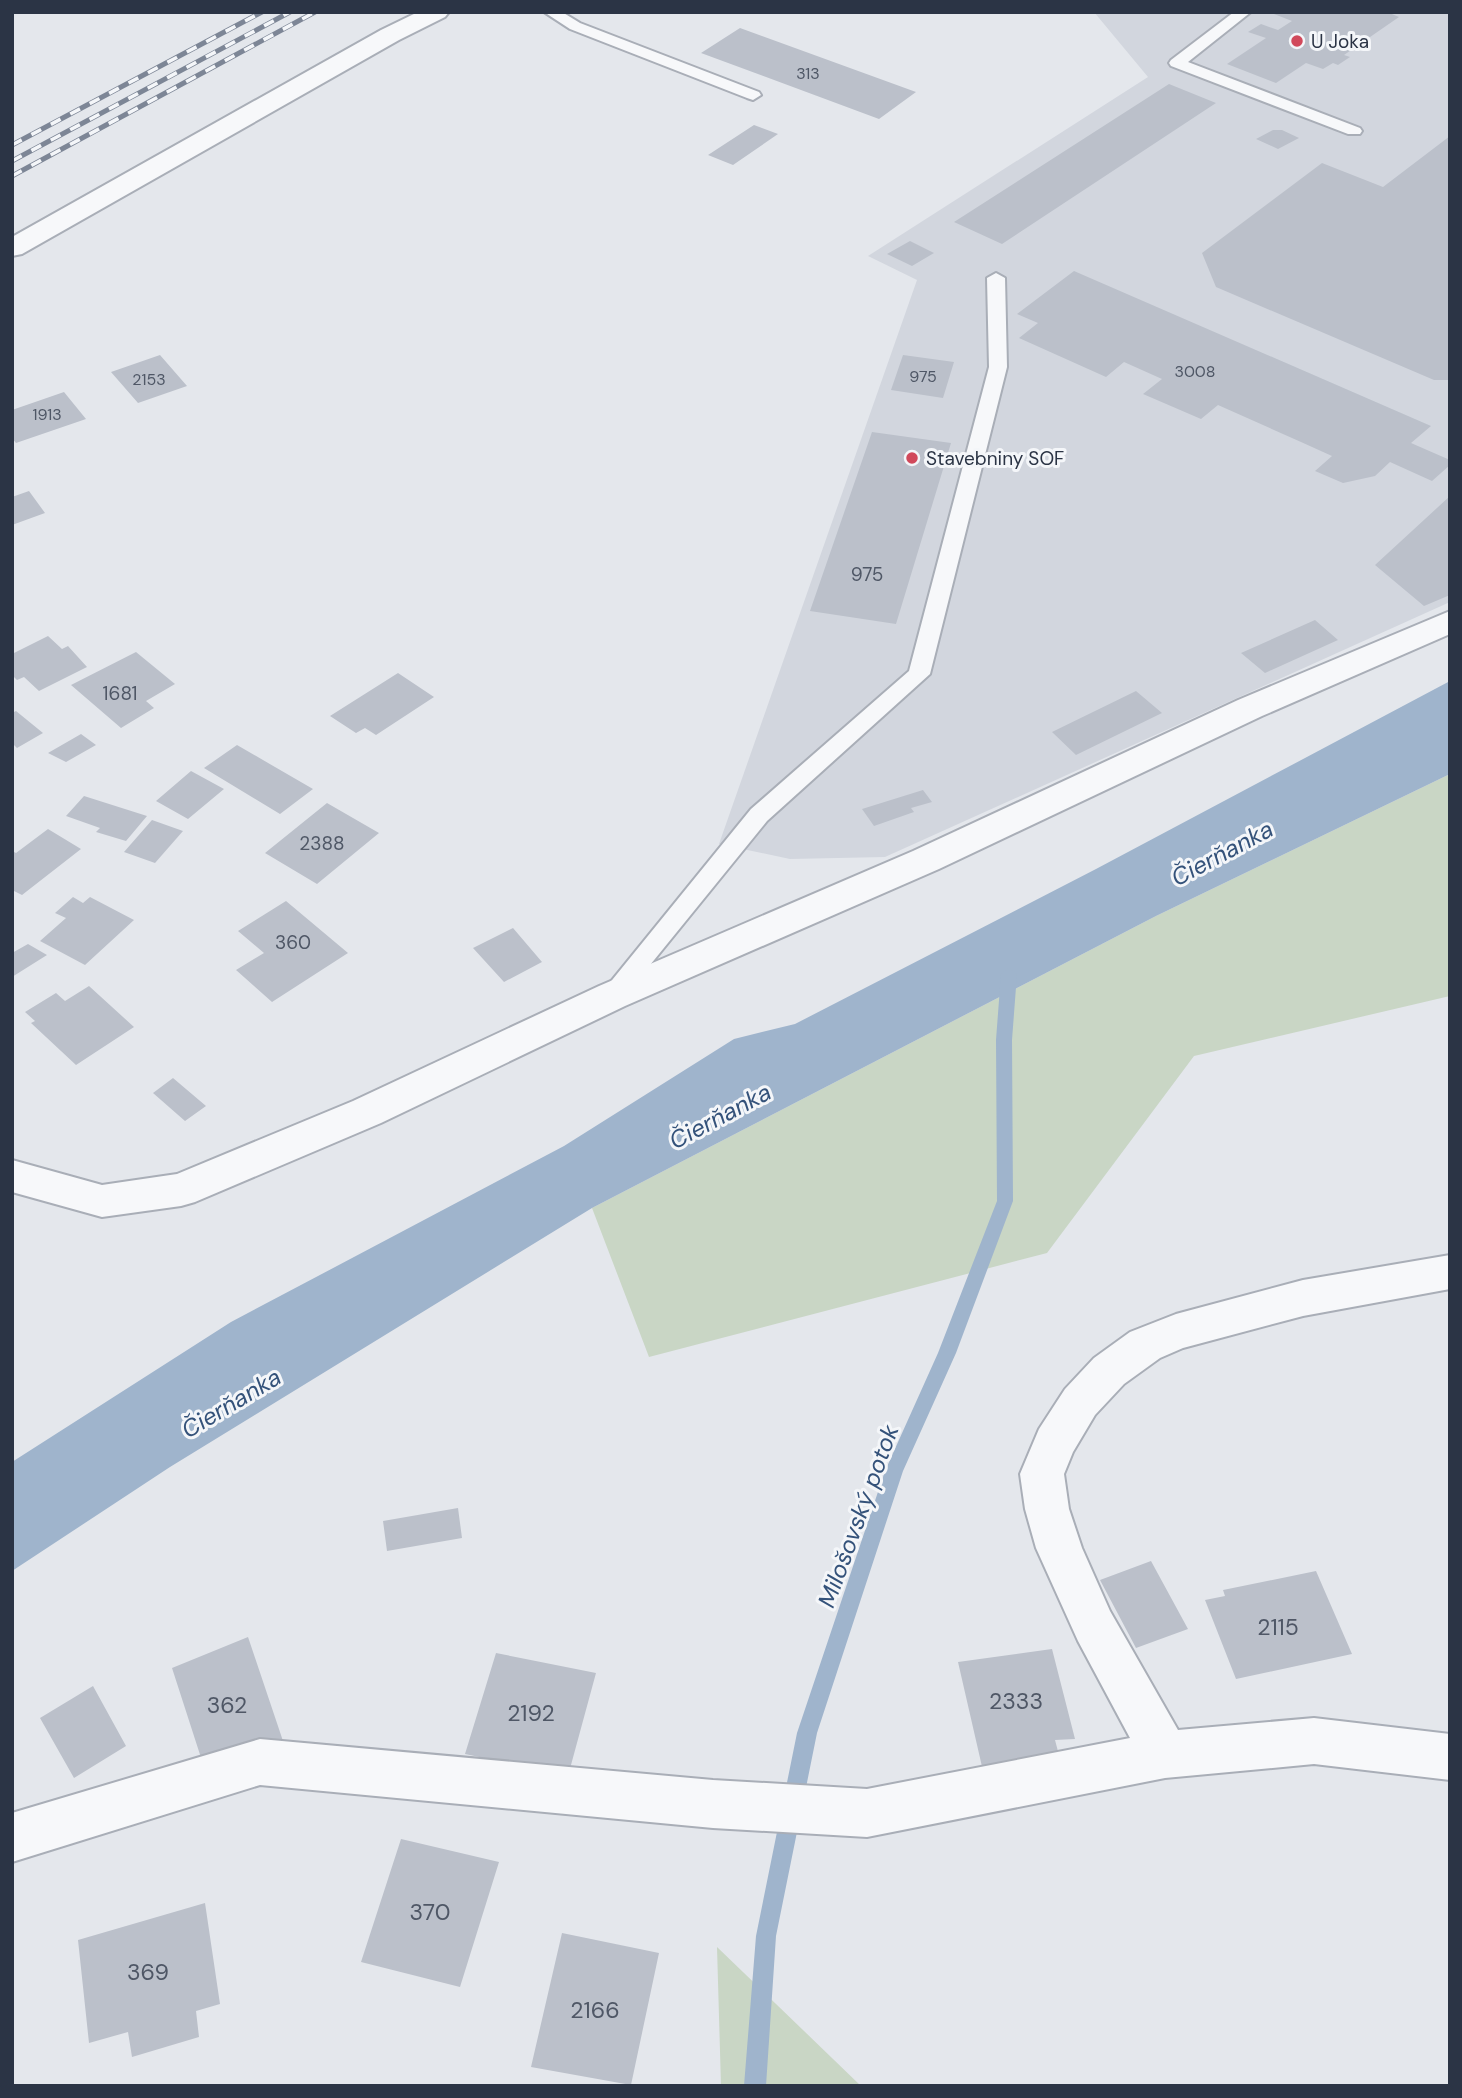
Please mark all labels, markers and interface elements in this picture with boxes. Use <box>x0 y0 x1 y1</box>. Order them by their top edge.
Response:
place label: U Joka <box>1311 29 1369 54</box>
marker: U Joka <box>1289 33 1305 49</box>
house number: 313 <box>796 63 820 84</box>
house number: 3008 <box>1174 361 1216 382</box>
house number: 975 <box>909 366 937 387</box>
house number: 2153 <box>132 369 166 390</box>
house number: 1913 <box>32 404 62 425</box>
place label: Stavebniny SOF <box>926 446 1064 471</box>
marker: Stavebniny SOF <box>904 450 920 466</box>
house number: 975 <box>851 562 883 587</box>
house number: 1681 <box>103 681 137 706</box>
water label: Čierňanka <box>1166 813 1278 893</box>
house number: 2388 <box>299 831 345 856</box>
house number: 360 <box>275 930 311 955</box>
water label: Čierňanka <box>664 1076 776 1156</box>
water label: Čierňanka <box>175 1361 287 1445</box>
water label: Milošovský potok <box>811 1420 906 1612</box>
house number: 2115 <box>1257 1612 1299 1642</box>
house number: 2333 <box>989 1686 1043 1716</box>
house number: 362 <box>207 1690 247 1720</box>
house number: 2192 <box>507 1698 555 1728</box>
house number: 370 <box>410 1897 450 1927</box>
house number: 369 <box>127 1957 169 1987</box>
house number: 2166 <box>570 1995 620 2025</box>

